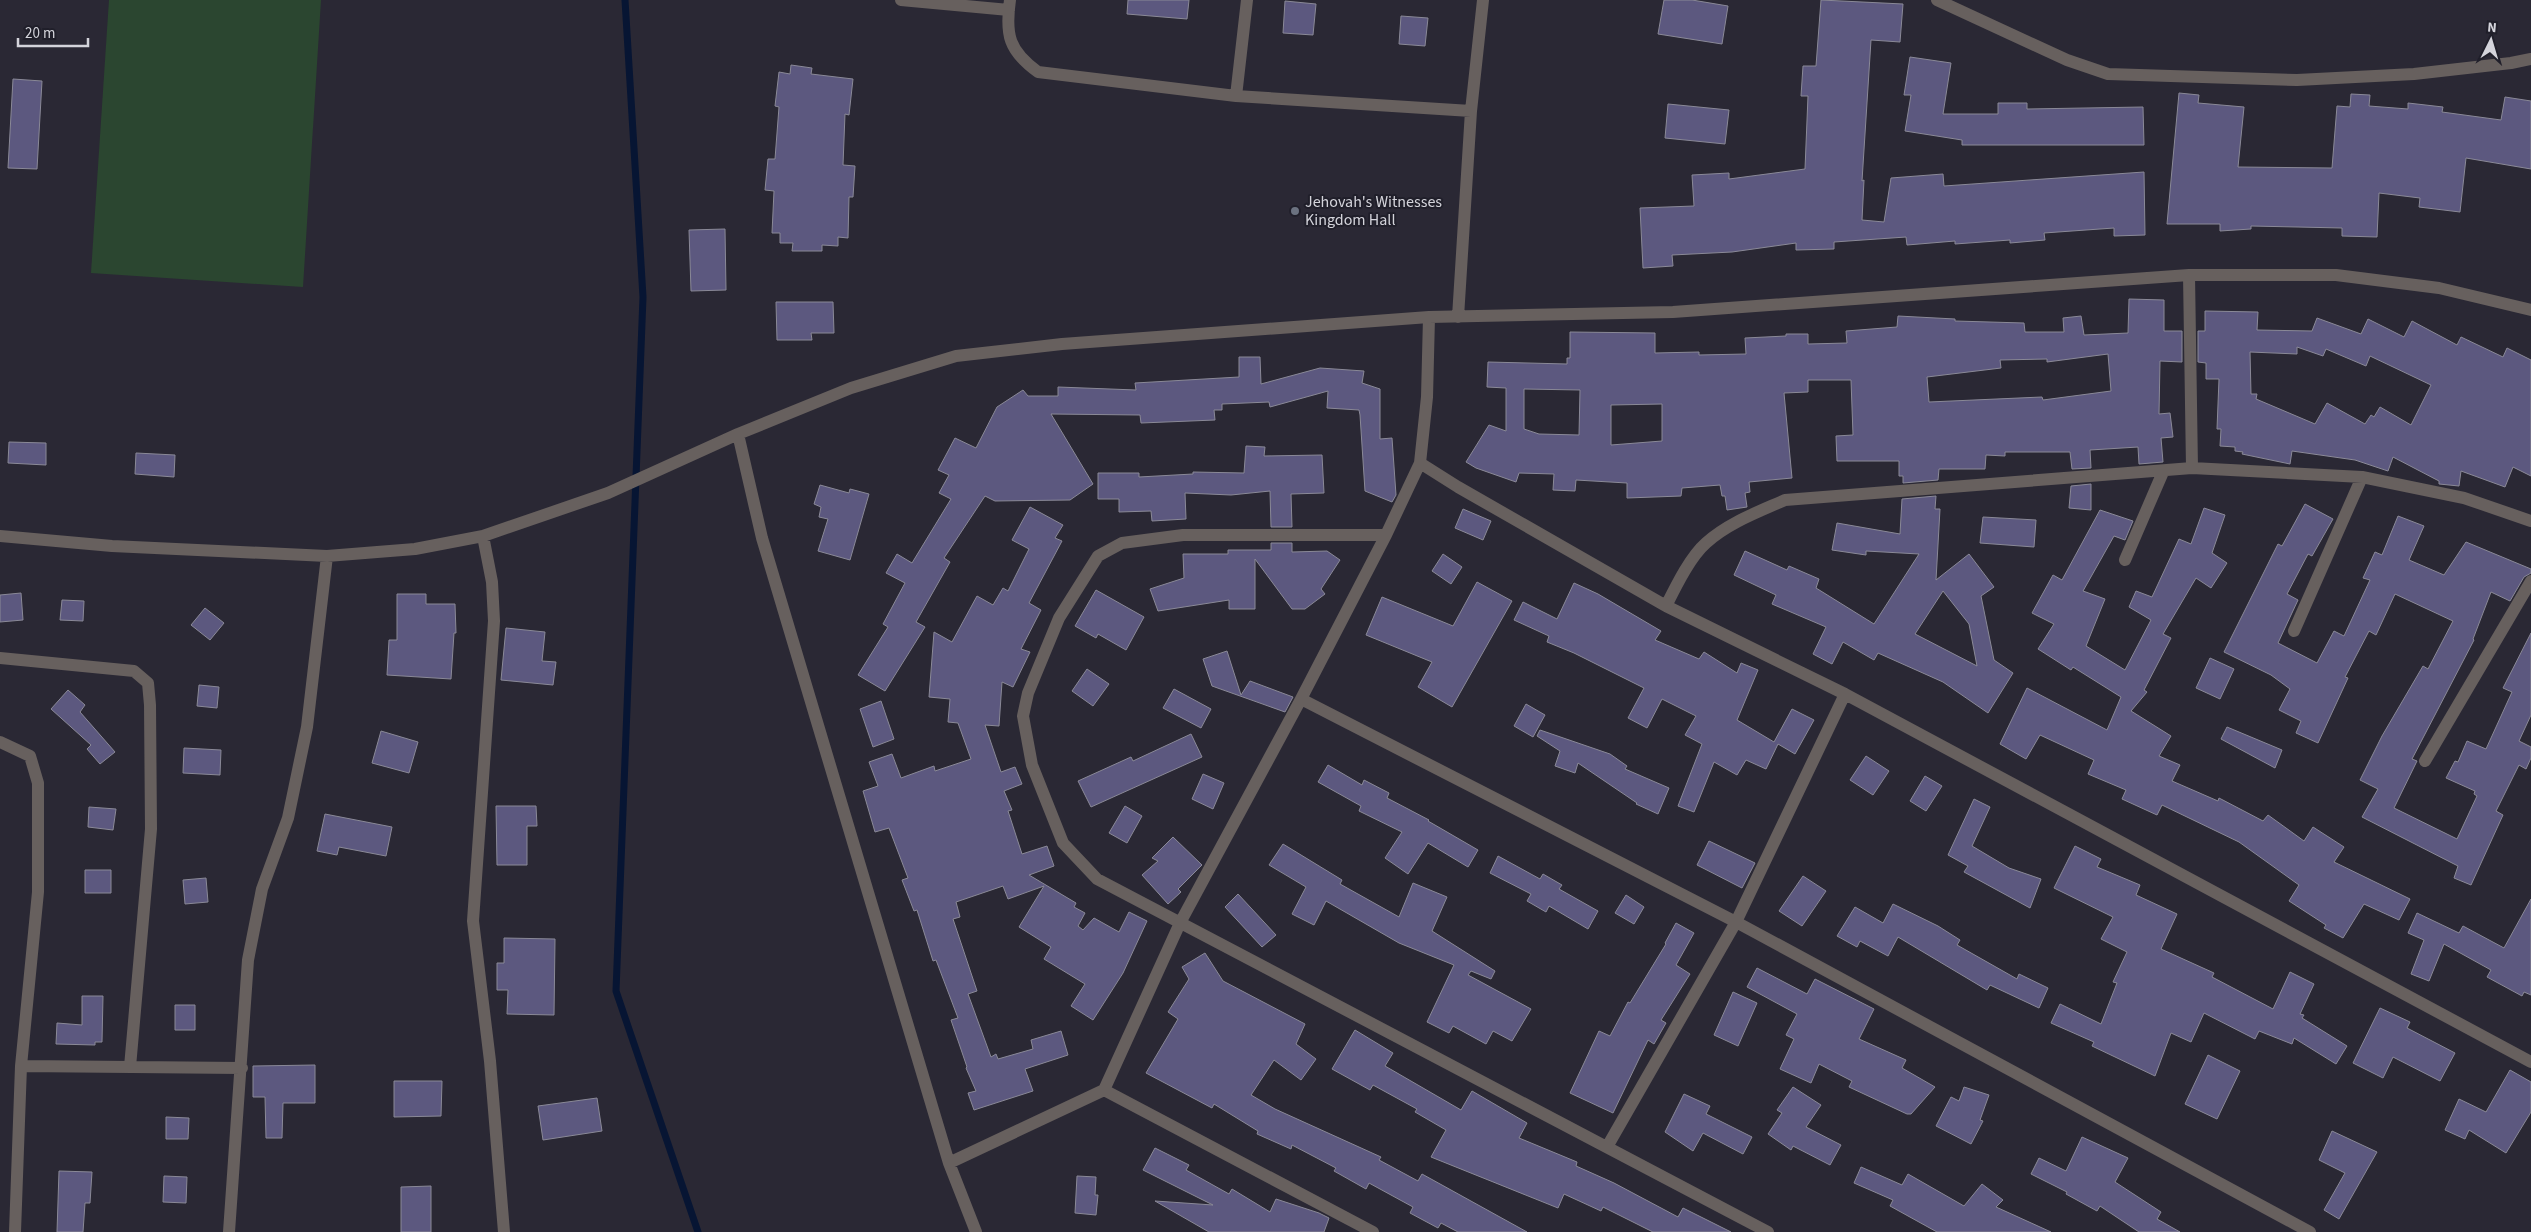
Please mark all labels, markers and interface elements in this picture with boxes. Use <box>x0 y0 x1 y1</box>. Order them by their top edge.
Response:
scale bar <box>18 15 88 47</box>
north arrow <box>2466 15 2516 65</box>
text: N <box>2487 18 2498 38</box>
text: 20 m <box>25 23 55 44</box>
place label: Jehovah's Witnesses Kingdom Hall <box>1305 191 1442 231</box>
marker: Jehovah's Witnesses Kingdom Hall <box>1289 205 1301 217</box>

